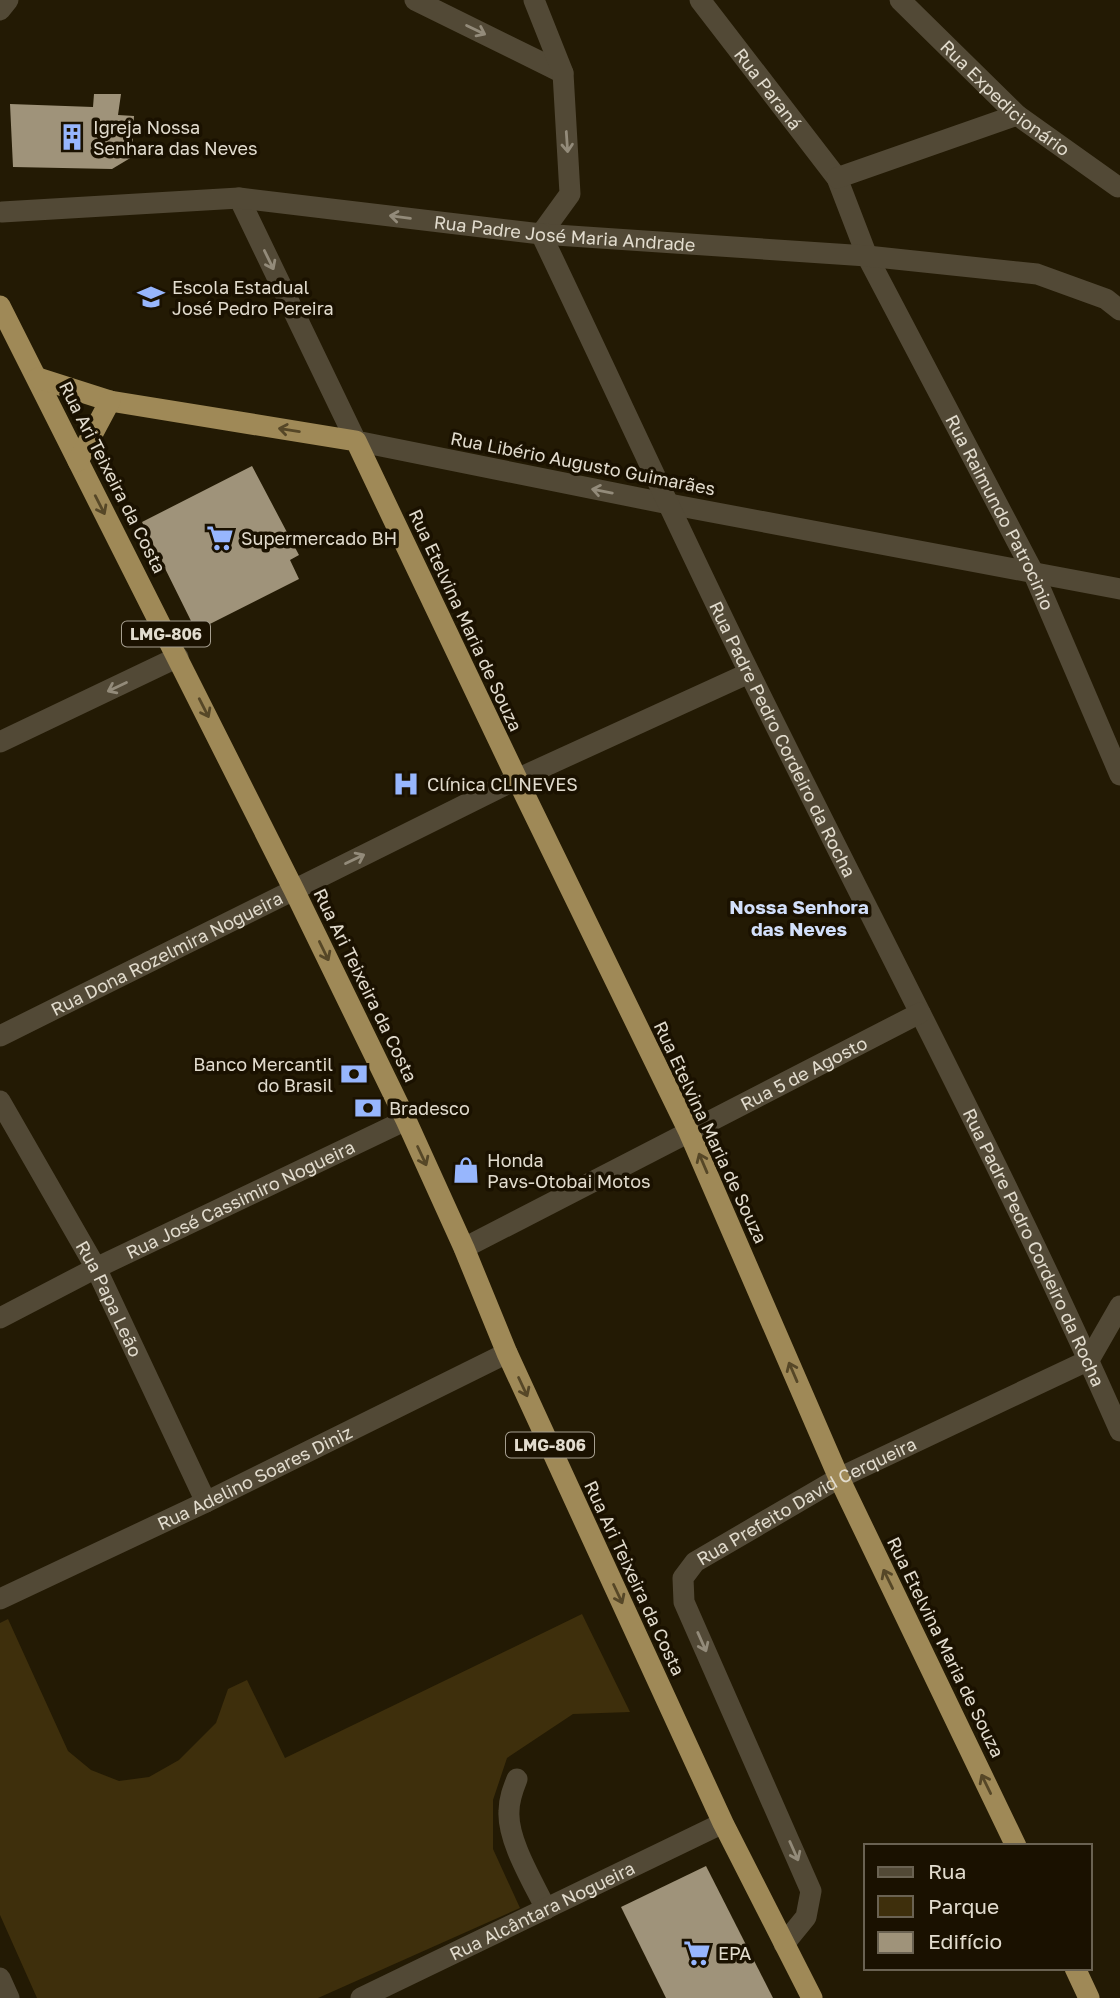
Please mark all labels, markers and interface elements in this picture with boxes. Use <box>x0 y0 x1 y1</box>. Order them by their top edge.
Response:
one-way arrow <box>465 24 486 38</box>
street label: Rua Expedicionário <box>936 35 1074 160</box>
street label: Rua Paraná <box>730 43 807 134</box>
place label: Igreja Nossa Senhara das Neves <box>93 116 258 159</box>
building icon: Igreja Nossa Senhara das Neves <box>57 122 87 152</box>
one-way arrow <box>561 130 574 152</box>
street label: Rua Padre José Maria Andrade <box>433 210 696 255</box>
one-way arrow <box>389 211 412 224</box>
one-way arrow <box>262 249 276 270</box>
place label: Escola Estadual José Pedro Pereira <box>172 276 334 319</box>
school or university icon: Escola Estadual José Pedro Pereira <box>136 282 166 312</box>
street label: Rua Ari Teixeira da Costa <box>55 377 171 577</box>
street label: Rua Raimundo Patrocinio <box>941 411 1059 613</box>
one-way arrow <box>278 423 301 436</box>
street label: Rua Libério Augusto Guimarães <box>449 427 717 499</box>
one-way arrow <box>591 483 614 497</box>
one-way arrow <box>94 494 108 515</box>
street label: Rua Etelvina Maria de Souza <box>405 505 527 735</box>
supermarket icon: Supermercado BH <box>205 523 235 553</box>
place label: Supermercado BH <box>241 527 397 549</box>
street label: Rua Padre Pedro Cordeiro da Rocha <box>705 597 861 881</box>
road number: LMG-806 <box>122 622 210 646</box>
one-way arrow <box>107 680 128 694</box>
one-way arrow <box>197 697 211 718</box>
hospital icon: Clínica CLINEVES <box>391 769 421 799</box>
place label: Clínica CLINEVES <box>427 773 578 795</box>
one-way arrow <box>344 852 365 866</box>
street label: Rua Ari Teixeira da Costa <box>310 885 422 1085</box>
street label: Rua Dona Rozelmira Nogueira <box>47 886 286 1020</box>
district label: Nossa Senhora das Neves <box>729 895 869 940</box>
one-way arrow <box>318 940 331 961</box>
street label: Rua Etelvina Maria de Souza <box>650 1017 772 1247</box>
street label: Rua 5 de Agosto <box>736 1031 871 1115</box>
place label: Banco Mercantil do Brasil <box>193 1053 333 1096</box>
bank icon: Banco Mercantil do Brasil <box>339 1059 369 1089</box>
bank icon: Bradesco <box>353 1093 383 1123</box>
place label: Bradesco <box>389 1097 470 1119</box>
street label: Rua Padre Pedro Cordeiro da Rocha <box>959 1105 1110 1390</box>
street label: Rua José Cassimiro Nogueira <box>122 1135 358 1263</box>
one-way arrow <box>416 1145 429 1166</box>
place label: Honda Pavs-Otobai Motos <box>487 1149 651 1192</box>
one-way arrow <box>696 1153 709 1175</box>
shop icon: Honda Pavs-Otobai Motos <box>451 1155 481 1185</box>
street label: Rua Papa Leão <box>72 1237 147 1360</box>
one-way arrow <box>786 1362 799 1384</box>
one-way arrow <box>517 1376 530 1397</box>
street label: Rua Adelino Soares Diniz <box>154 1421 356 1534</box>
road number: LMG-806 <box>506 1432 594 1457</box>
street label: Rua Prefeito David Cerqueira <box>692 1432 920 1570</box>
street label: Rua Ari Teixeira da Costa <box>580 1477 690 1679</box>
street label: Rua Etelvina Maria de Souza <box>883 1533 1009 1761</box>
one-way arrow <box>881 1569 894 1590</box>
one-way arrow <box>612 1583 625 1604</box>
one-way arrow <box>696 1631 709 1653</box>
one-way arrow <box>979 1774 993 1795</box>
one-way arrow <box>788 1839 801 1861</box>
legend <box>864 1844 1092 1970</box>
street label: Rua Alcântara Nogueira <box>446 1856 638 1965</box>
text: Rua <box>928 1858 966 1884</box>
text: Parque <box>928 1893 999 1919</box>
text: Edifício <box>928 1928 1002 1954</box>
supermarket icon: EPA <box>682 1938 712 1968</box>
place label: EPA <box>718 1942 751 1964</box>

